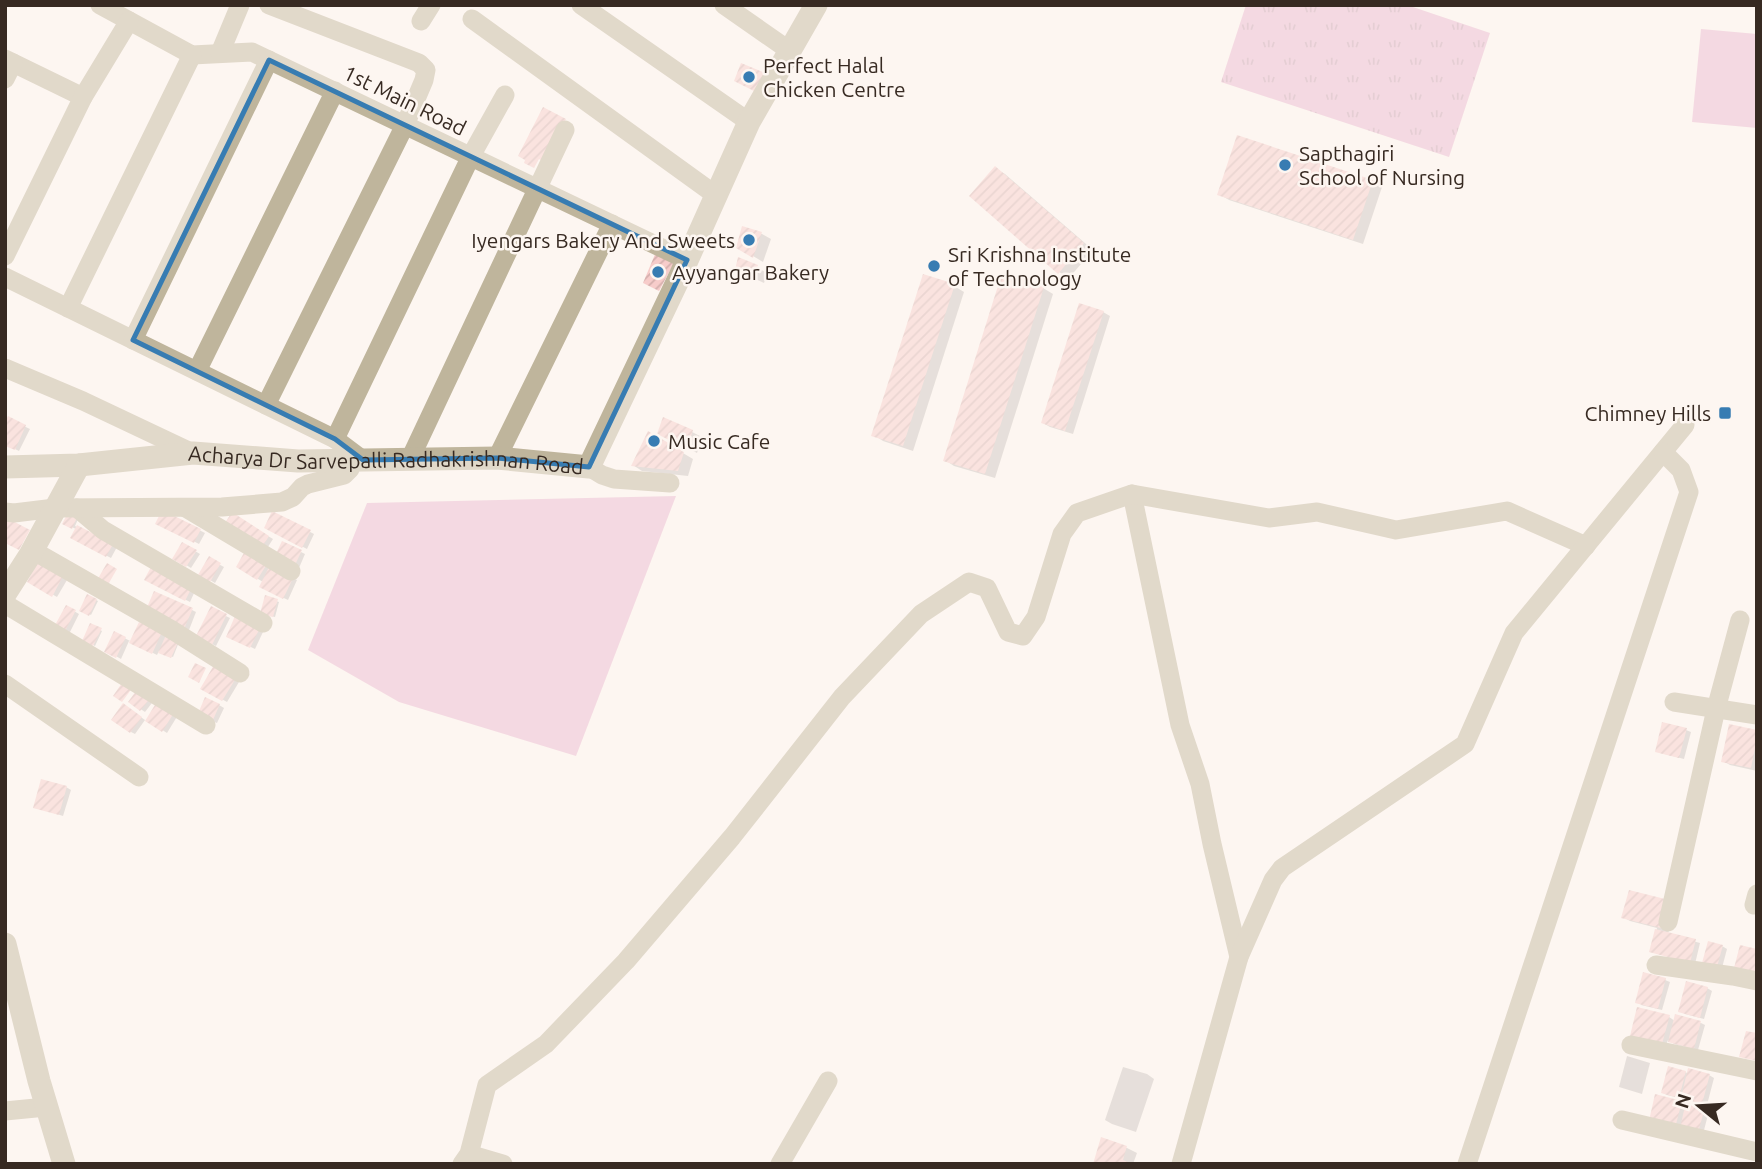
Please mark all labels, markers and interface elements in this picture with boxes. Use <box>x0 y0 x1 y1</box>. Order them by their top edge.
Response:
place label: Perfect Halal Chicken Centre <box>763 53 906 101</box>
street label: 1st Main Road <box>340 60 470 140</box>
marker: Perfect Halal Chicken Centre <box>741 69 757 85</box>
place label: Sapthagiri School of Nursing <box>1299 141 1465 189</box>
marker: Sapthagiri School of Nursing <box>1277 157 1293 173</box>
place label: Iyengars Bakery And Sweets <box>471 228 735 252</box>
marker: Iyengars Bakery And Sweets <box>741 232 757 248</box>
place label: Sri Krishna Institute of Technology <box>948 242 1131 290</box>
marker: Sri Krishna Institute of Technology <box>926 258 942 274</box>
place label: Ayyangar Bakery <box>672 260 829 284</box>
marker: Ayyangar Bakery <box>650 264 666 280</box>
place label: Chimney Hills <box>1585 401 1711 425</box>
marker: Chimney Hills <box>1717 405 1733 421</box>
place label: Music Cafe <box>668 429 770 453</box>
marker: Music Cafe <box>646 433 662 449</box>
street label: Acharya Dr Sarvepalli Radhakrishnan Road <box>188 441 585 478</box>
north arrow <box>1664 1071 1734 1141</box>
text: N <box>1670 1091 1695 1111</box>

